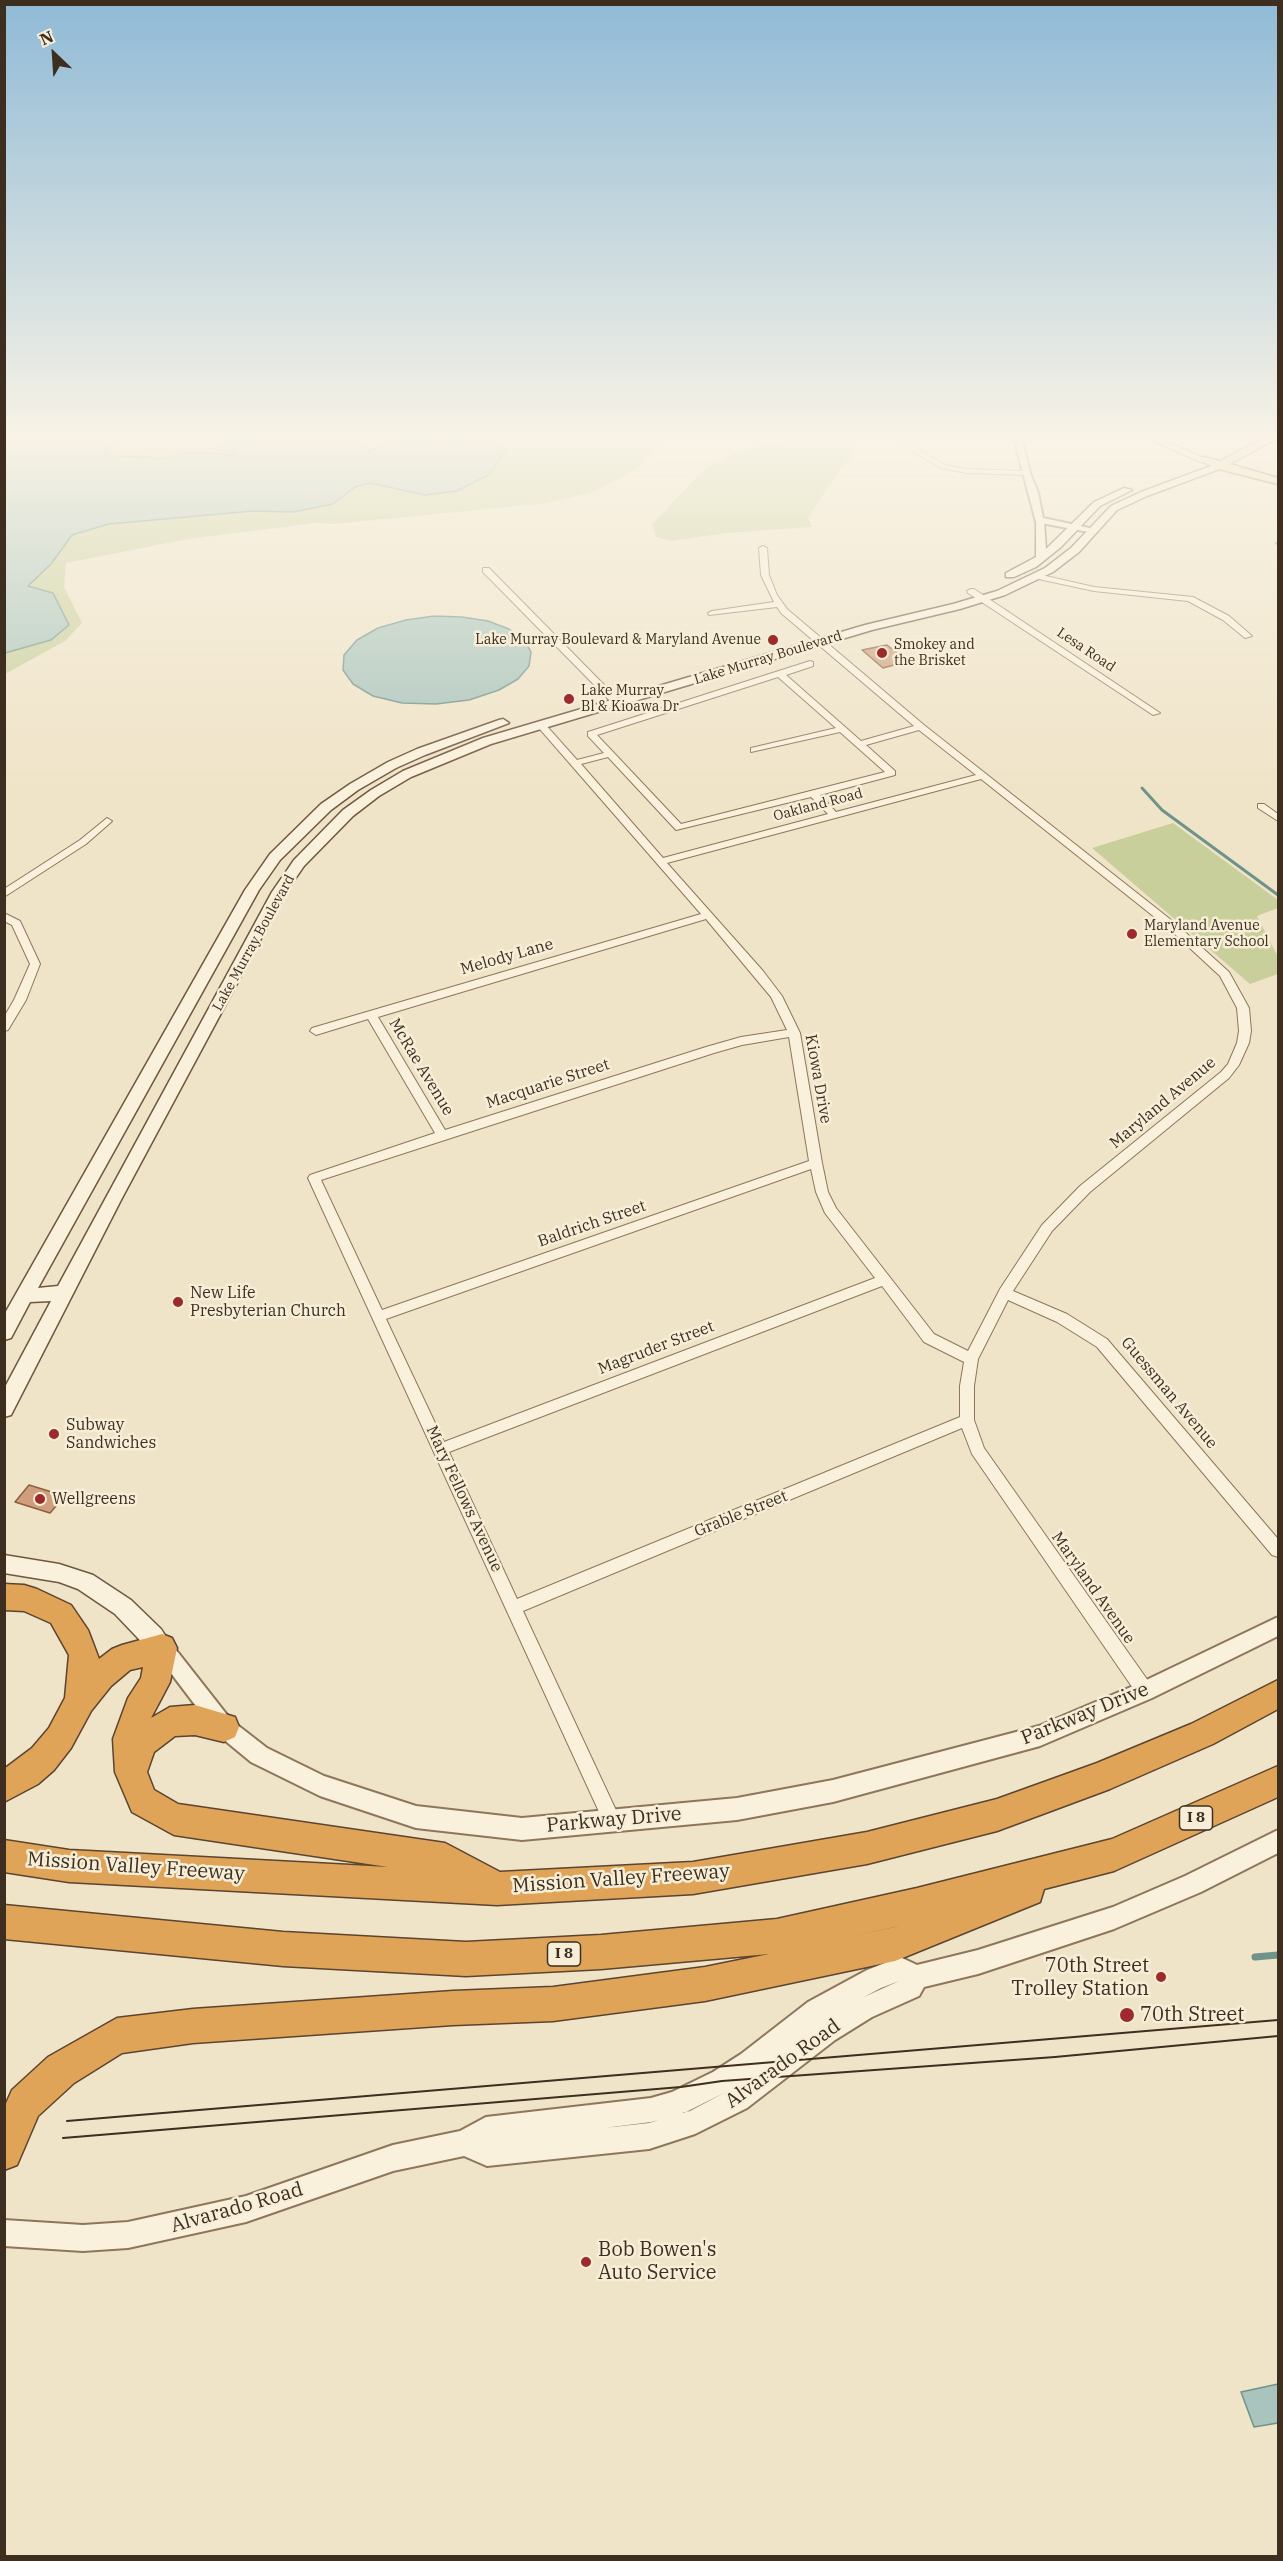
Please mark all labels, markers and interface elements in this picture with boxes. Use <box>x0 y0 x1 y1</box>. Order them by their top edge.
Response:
north arrow <box>24 24 84 84</box>
text: N <box>36 26 56 49</box>
street label: Lesa Road <box>1054 624 1118 676</box>
street label: Lake Murray Boulevard <box>692 628 844 688</box>
place label: Lake Murray Boulevard & Maryland Avenue <box>475 632 761 648</box>
marker: Lake Murray Boulevard & Maryland Avenue <box>766 633 780 647</box>
place label: Smokey and the Brisket <box>894 637 975 670</box>
marker: Smokey and the Brisket <box>875 646 889 660</box>
place label: Lake Murray Bl & Kioawa Dr <box>581 683 679 716</box>
marker: Lake Murray Bl & Kioawa Dr <box>562 692 576 706</box>
street label: Oakland Road <box>771 785 865 825</box>
street label: Lake Murray Boulevard <box>209 872 299 1014</box>
place label: Maryland Avenue Elementary School <box>1144 918 1269 951</box>
marker: Maryland Avenue Elementary School <box>1125 927 1139 941</box>
street label: Melody Lane <box>458 935 556 979</box>
street label: McRae Avenue <box>384 1015 458 1119</box>
street label: Kiowa Drive <box>801 1033 835 1125</box>
street label: Maryland Avenue <box>1106 1053 1220 1153</box>
street label: Macquarie Street <box>484 1055 612 1113</box>
street label: Baldrich Street <box>535 1197 649 1251</box>
place label: New Life Presbyterian Church <box>190 1283 346 1321</box>
marker: New Life Presbyterian Church <box>171 1295 185 1309</box>
street label: Magruder Street <box>595 1317 717 1379</box>
street label: Guessman Avenue <box>1117 1333 1221 1453</box>
place label: Subway Sandwiches <box>66 1415 156 1453</box>
street label: Mary Fellows Avenue <box>422 1423 506 1575</box>
marker: Subway Sandwiches <box>47 1427 61 1441</box>
street label: Grable Street <box>692 1487 790 1541</box>
place label: Wellgreens <box>52 1489 136 1509</box>
marker: Wellgreens <box>33 1492 47 1506</box>
street label: Maryland Avenue <box>1047 1528 1139 1648</box>
street label: Parkway Drive <box>1018 1677 1152 1751</box>
street label: Parkway Drive <box>545 1802 683 1838</box>
road number: I 8 <box>1180 1806 1212 1830</box>
street label: Mission Valley Freeway <box>26 1847 246 1887</box>
street label: Mission Valley Freeway <box>511 1859 731 1899</box>
road number: I 8 <box>548 1942 580 1966</box>
place label: 70th Street Trolley Station <box>1011 1954 1149 2001</box>
marker: 70th Street Trolley Station <box>1154 1970 1168 1984</box>
place label: 70th Street <box>1140 2003 1244 2027</box>
marker: 70th Street <box>1118 2006 1136 2024</box>
street label: Alvarado Road <box>721 2014 845 2114</box>
street label: Alvarado Road <box>168 2178 306 2238</box>
place label: Bob Bowen's Auto Service <box>598 2238 716 2285</box>
marker: Bob Bowen's Auto Service <box>579 2255 593 2269</box>

